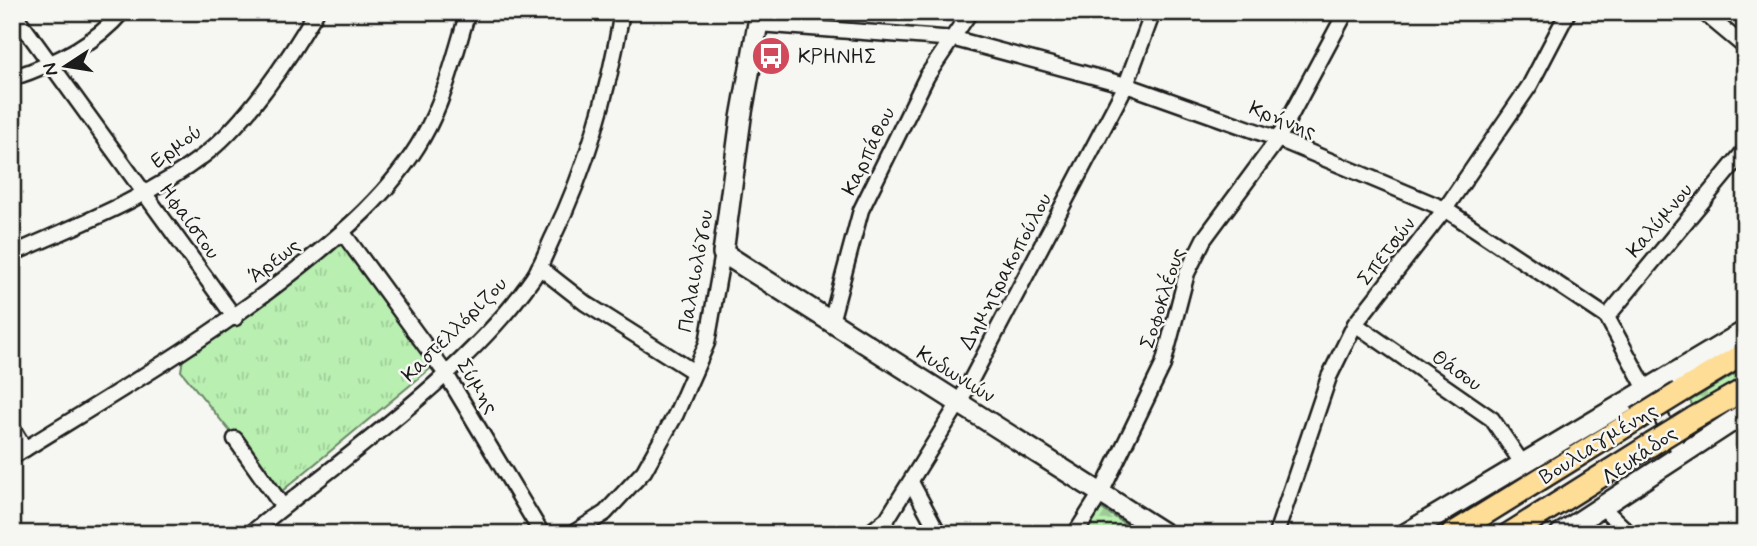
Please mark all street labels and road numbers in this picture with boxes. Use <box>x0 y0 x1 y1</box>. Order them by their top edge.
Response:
street label: Κρήνης <box>1245 94 1320 146</box>
street label: Καρπάθου <box>835 102 902 200</box>
street label: Ερμού <box>145 118 208 175</box>
street label: Καλύμνου <box>1620 177 1699 264</box>
street label: Ηφαίστου <box>152 178 226 265</box>
street label: Δημητρακοπούλου <box>953 188 1059 355</box>
street label: Παλαιολόγου <box>671 208 721 335</box>
street label: Σπετσών <box>1351 212 1422 292</box>
street label: Άρεως <box>243 232 306 290</box>
street label: Σοφοκλέους <box>1133 244 1192 352</box>
street label: Καστελλόριζου <box>396 271 514 389</box>
street label: Κυδωνιών <box>911 340 1000 410</box>
street label: Θάσου <box>1426 343 1487 398</box>
street label: Σύμης <box>449 354 505 419</box>
street label: Βουλιαγμένης <box>1534 396 1663 491</box>
street label: Λευκάδος <box>1596 420 1683 492</box>

